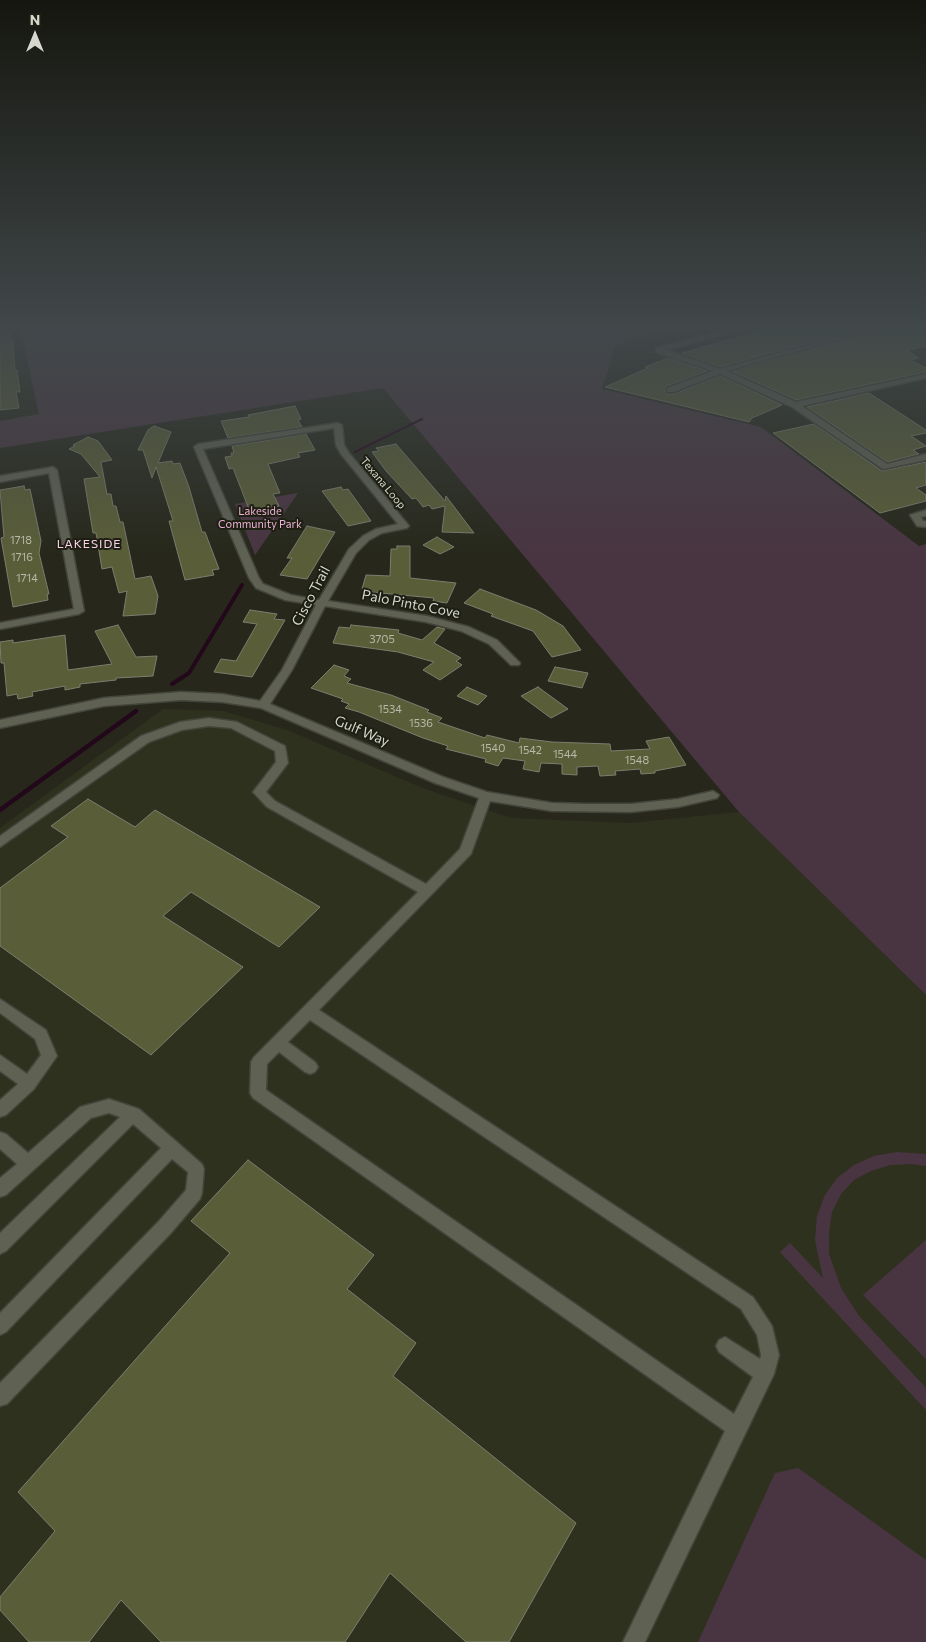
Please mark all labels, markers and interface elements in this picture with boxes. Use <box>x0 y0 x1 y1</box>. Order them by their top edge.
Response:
north arrow <box>10 10 60 60</box>
text: N <box>30 11 40 28</box>
street label: Texana Loop <box>357 454 409 512</box>
park label: Lakeside Community Park <box>218 504 302 530</box>
house number: 1718 <box>10 533 32 547</box>
district label: LAKESIDE <box>56 537 122 551</box>
house number: 1716 <box>11 550 33 564</box>
street label: Cisco Trail <box>288 563 334 629</box>
house number: 1714 <box>16 571 38 585</box>
street label: Palo Pinto Cove <box>360 586 462 622</box>
house number: 3705 <box>369 632 395 646</box>
house number: 1534 <box>378 702 402 716</box>
street label: Gulf Way <box>332 712 392 750</box>
house number: 1536 <box>409 716 433 730</box>
house number: 1540 <box>481 741 505 755</box>
house number: 1542 <box>518 743 542 757</box>
house number: 1544 <box>553 747 577 761</box>
house number: 1548 <box>625 753 649 767</box>

